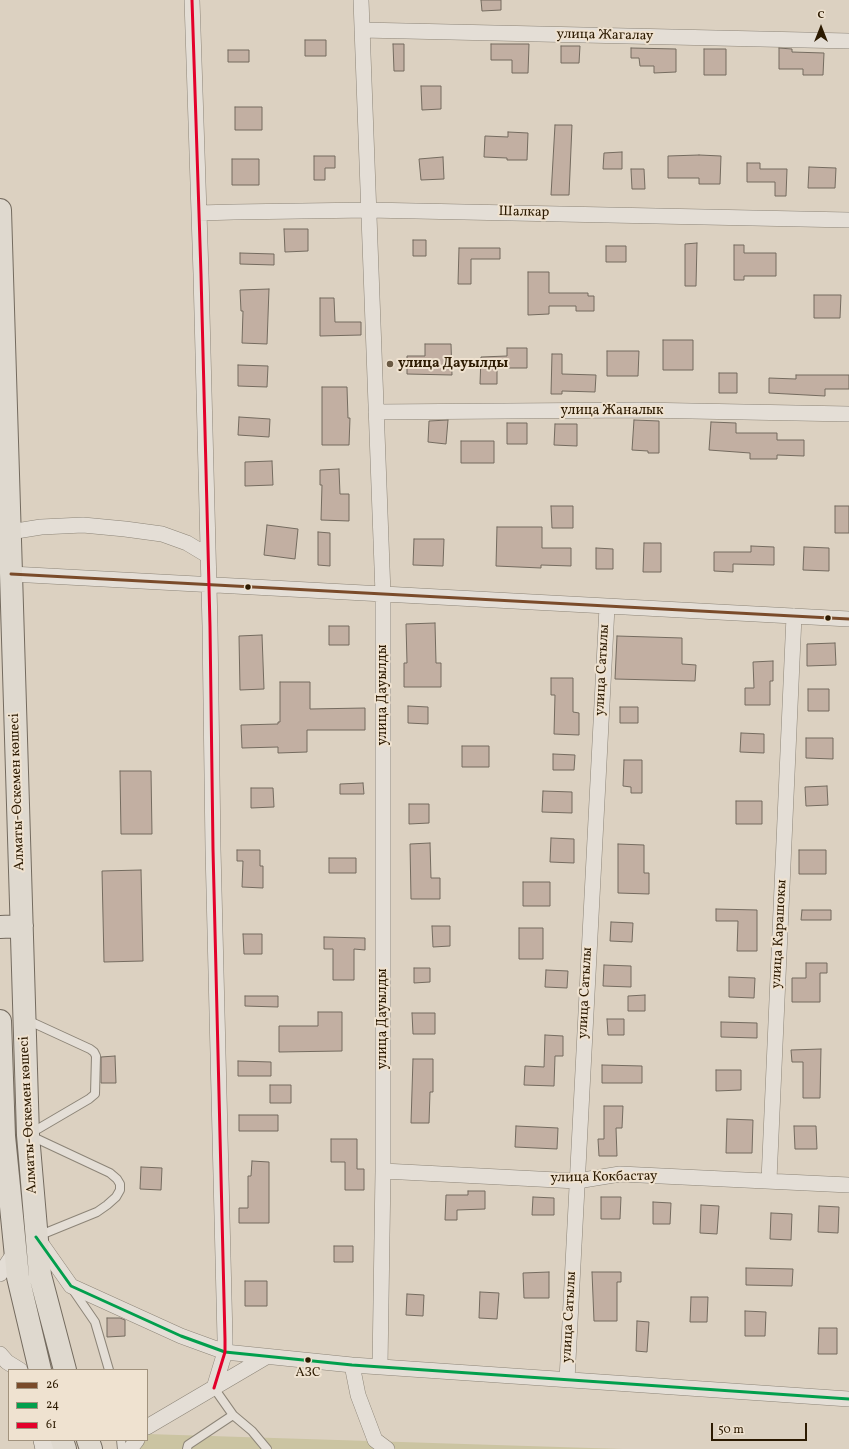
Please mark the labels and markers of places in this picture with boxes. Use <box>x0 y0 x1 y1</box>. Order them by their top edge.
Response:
place label: улица Дауылды <box>398 356 508 372</box>
marker: улица Дауылды <box>385 359 395 369</box>
unlabelled marker <box>243 582 253 592</box>
unlabelled marker <box>823 613 833 623</box>
marker: АЗС <box>303 1355 313 1365</box>
place label: АЗС <box>296 1366 320 1382</box>

